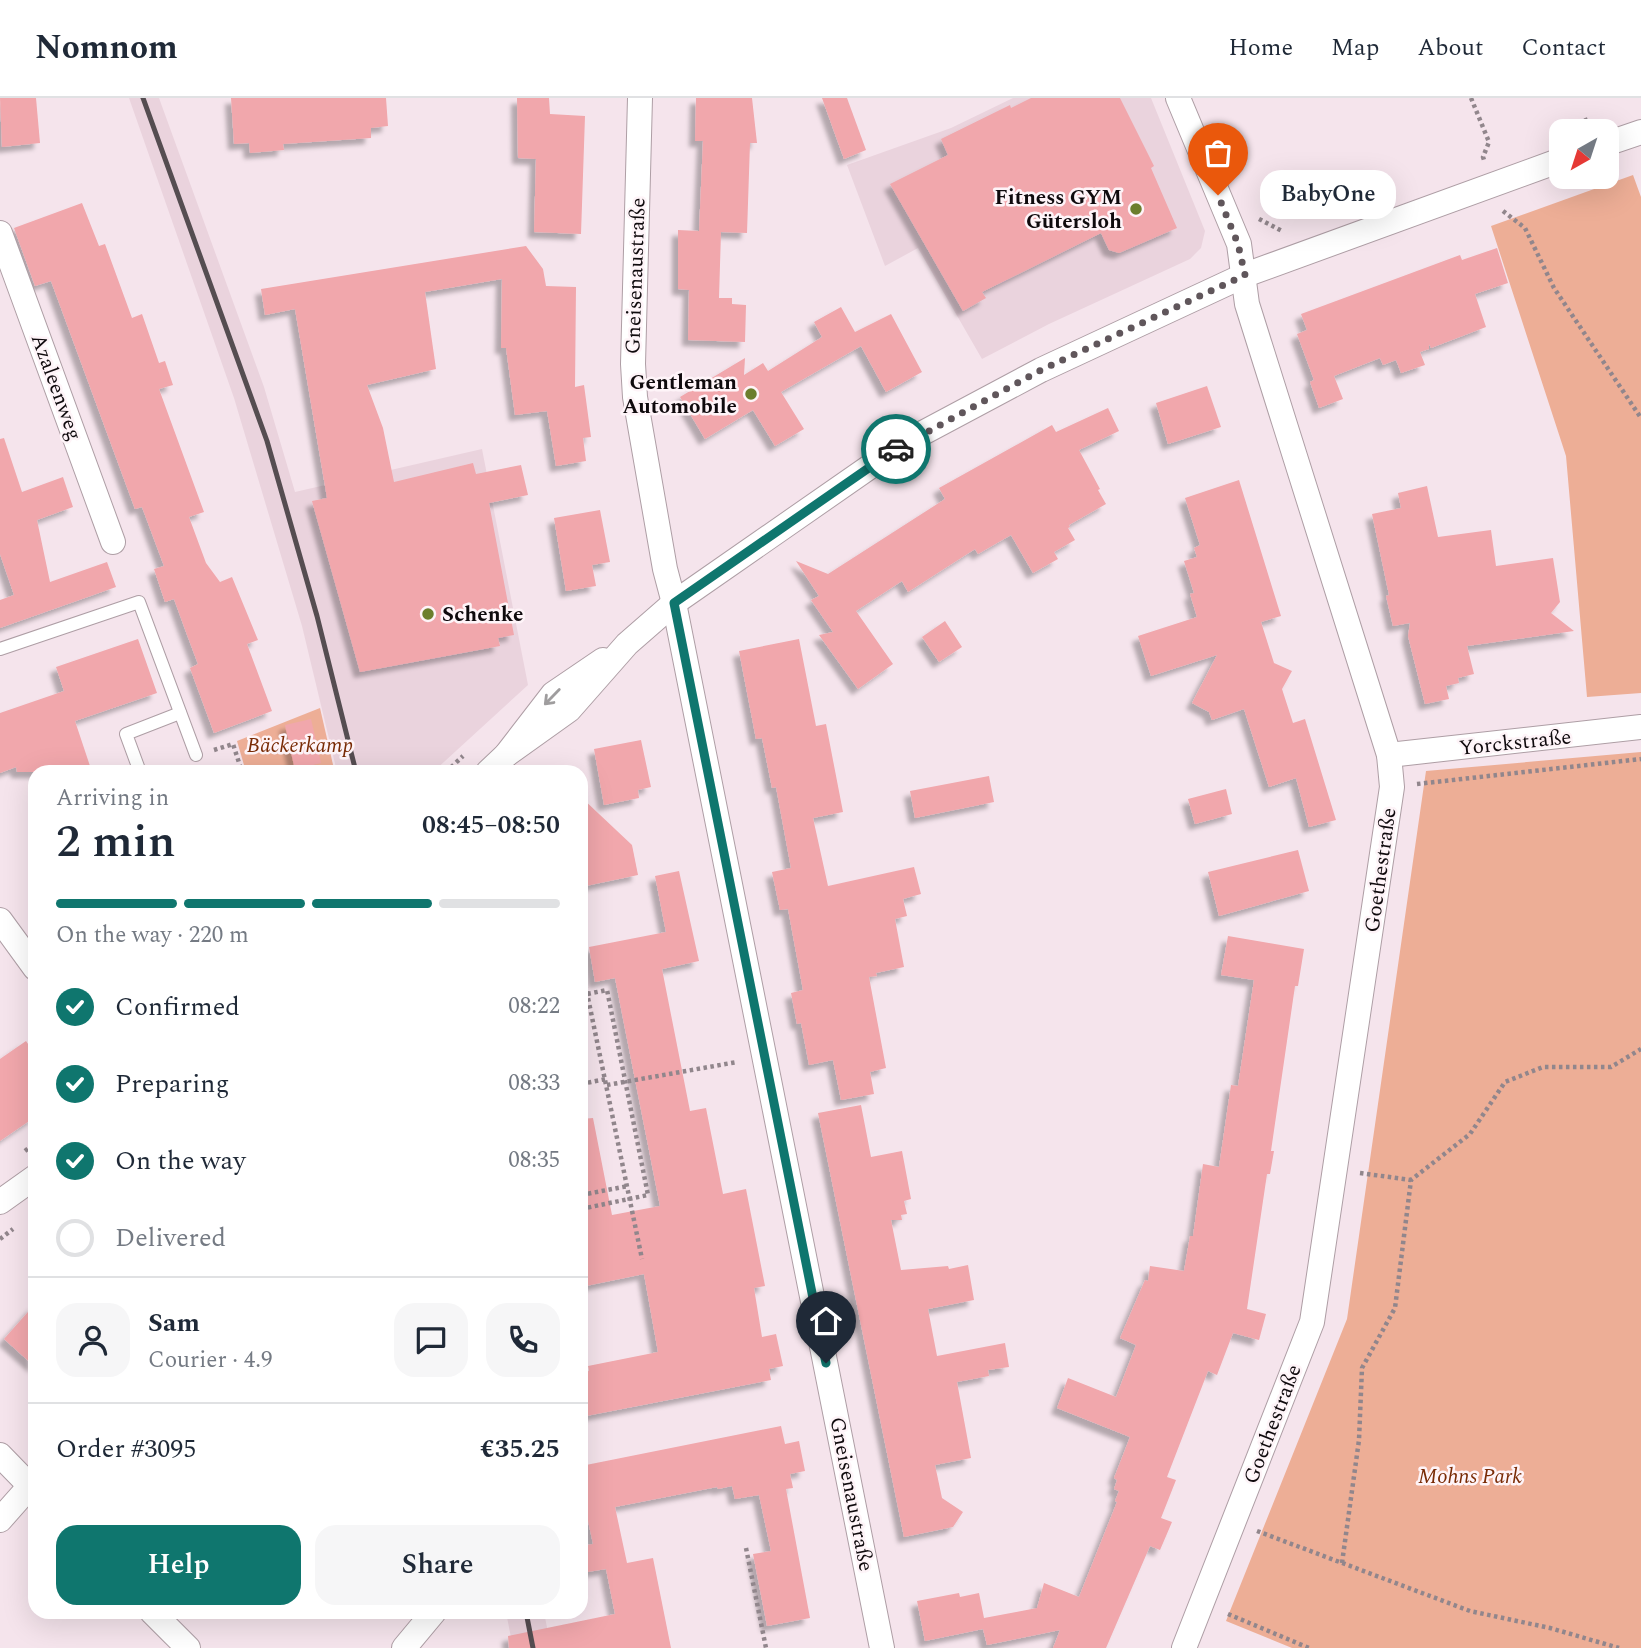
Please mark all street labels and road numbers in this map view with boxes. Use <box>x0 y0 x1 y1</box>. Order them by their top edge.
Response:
street label: Gneisenaustraße <box>617 197 655 355</box>
street label: Azaleenweg <box>22 329 90 445</box>
street label: Yorckstraße <box>1457 721 1573 765</box>
street label: Goethestraße <box>1356 806 1406 935</box>
street label: Goethestraße <box>1235 1360 1310 1489</box>
street label: Gneisenaustraße <box>820 1414 882 1574</box>

